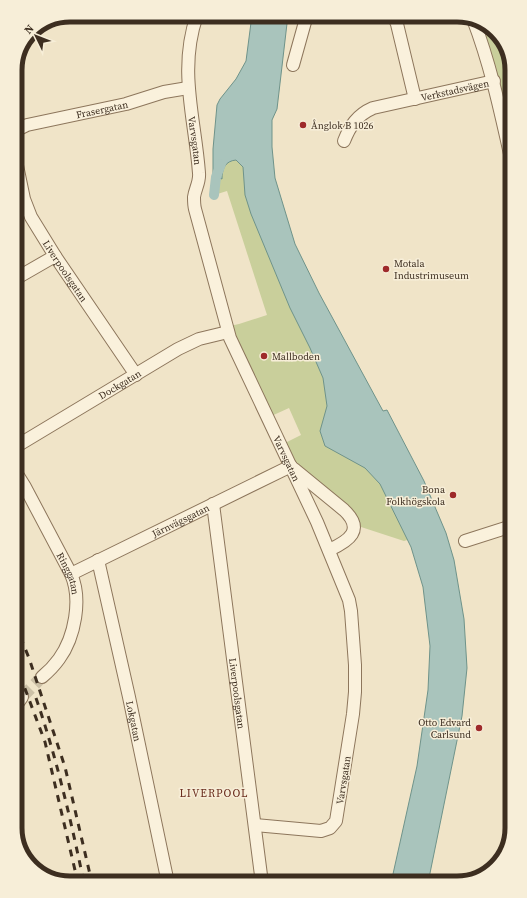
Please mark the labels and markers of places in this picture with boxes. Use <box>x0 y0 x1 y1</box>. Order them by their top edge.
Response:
place label: Ånglok B 1026 <box>311 119 374 132</box>
marker: Ånglok B 1026 <box>298 120 308 130</box>
place label: Motala Industrimuseum <box>394 257 469 282</box>
marker: Motala Industrimuseum <box>381 264 391 274</box>
place label: Mallboden <box>272 350 320 363</box>
marker: Mallboden <box>259 351 269 361</box>
place label: Bona Folkhögskola <box>386 483 446 508</box>
marker: Bona Folkhögskola <box>448 490 458 500</box>
place label: Otto Edvard Carlsund <box>418 716 471 741</box>
marker: Otto Edvard Carlsund <box>474 723 484 733</box>

